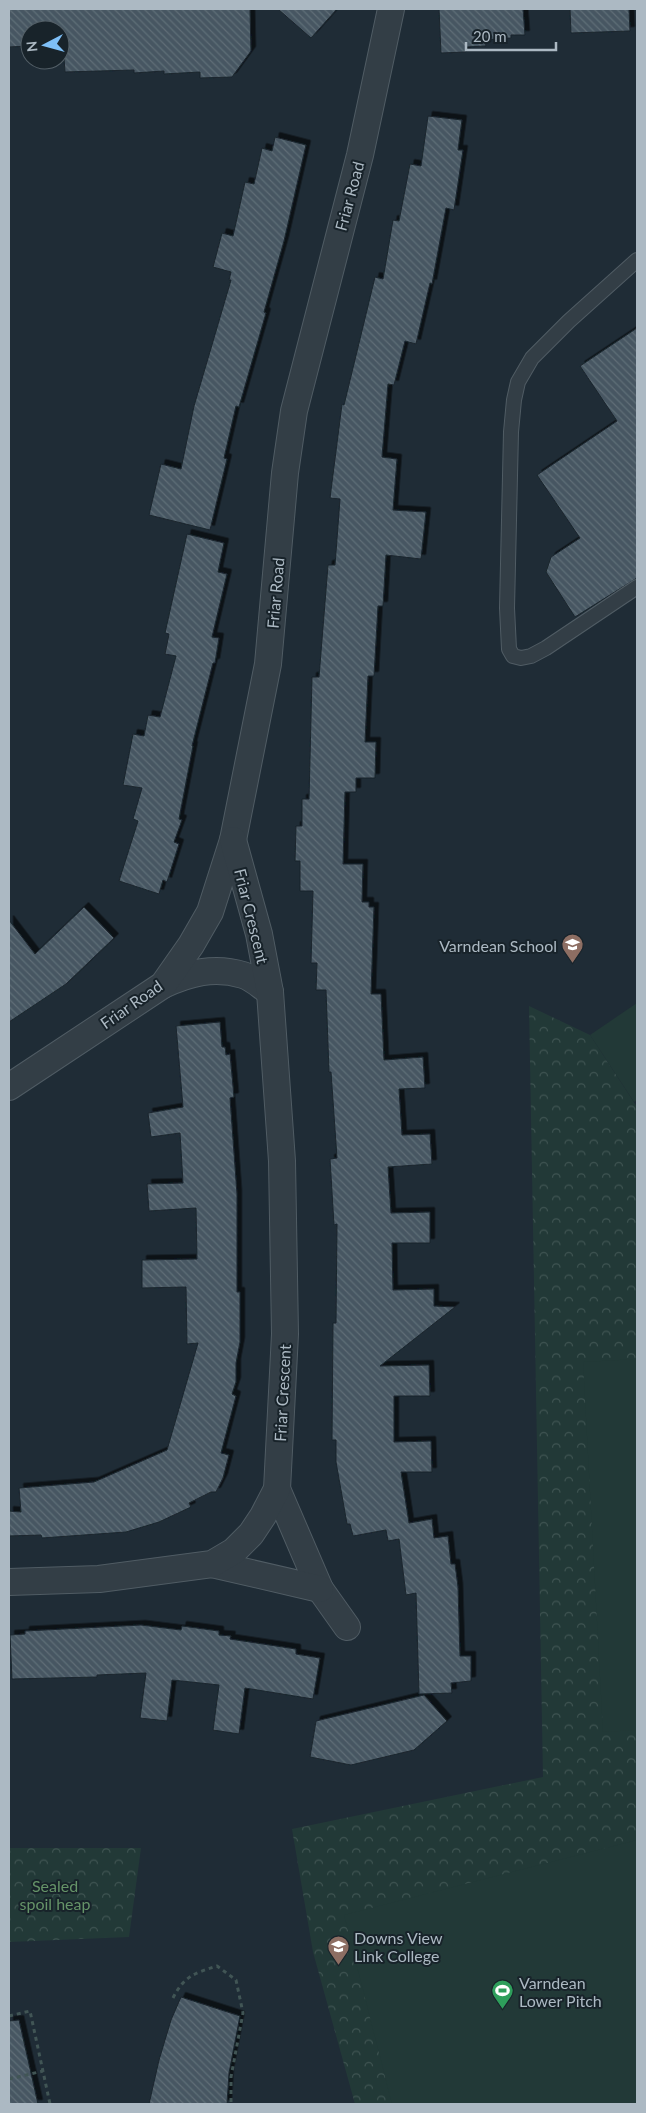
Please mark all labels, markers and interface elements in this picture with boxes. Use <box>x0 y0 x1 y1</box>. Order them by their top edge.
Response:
north arrow <box>20 20 70 70</box>
scale bar <box>466 20 556 52</box>
text: 20 m <box>473 27 507 45</box>
text: N <box>23 40 41 53</box>
street label: Friar Road <box>331 159 367 233</box>
street label: Friar Road <box>262 557 288 629</box>
street label: Friar Crescent <box>231 866 273 966</box>
school or university icon: Varndean School <box>561 933 585 964</box>
place label: Varndean School <box>439 936 557 955</box>
street label: Friar Road <box>96 976 166 1032</box>
street label: Friar Crescent <box>270 1344 294 1442</box>
park label: Sealed spoil heap <box>20 1876 91 1913</box>
place label: Downs View Link College <box>354 1928 443 1965</box>
school or university icon: Downs View Link College <box>326 1934 350 1965</box>
place label: Varndean Lower Pitch <box>519 1973 602 2010</box>
sports icon: Varndean Lower Pitch <box>491 1979 515 2010</box>

